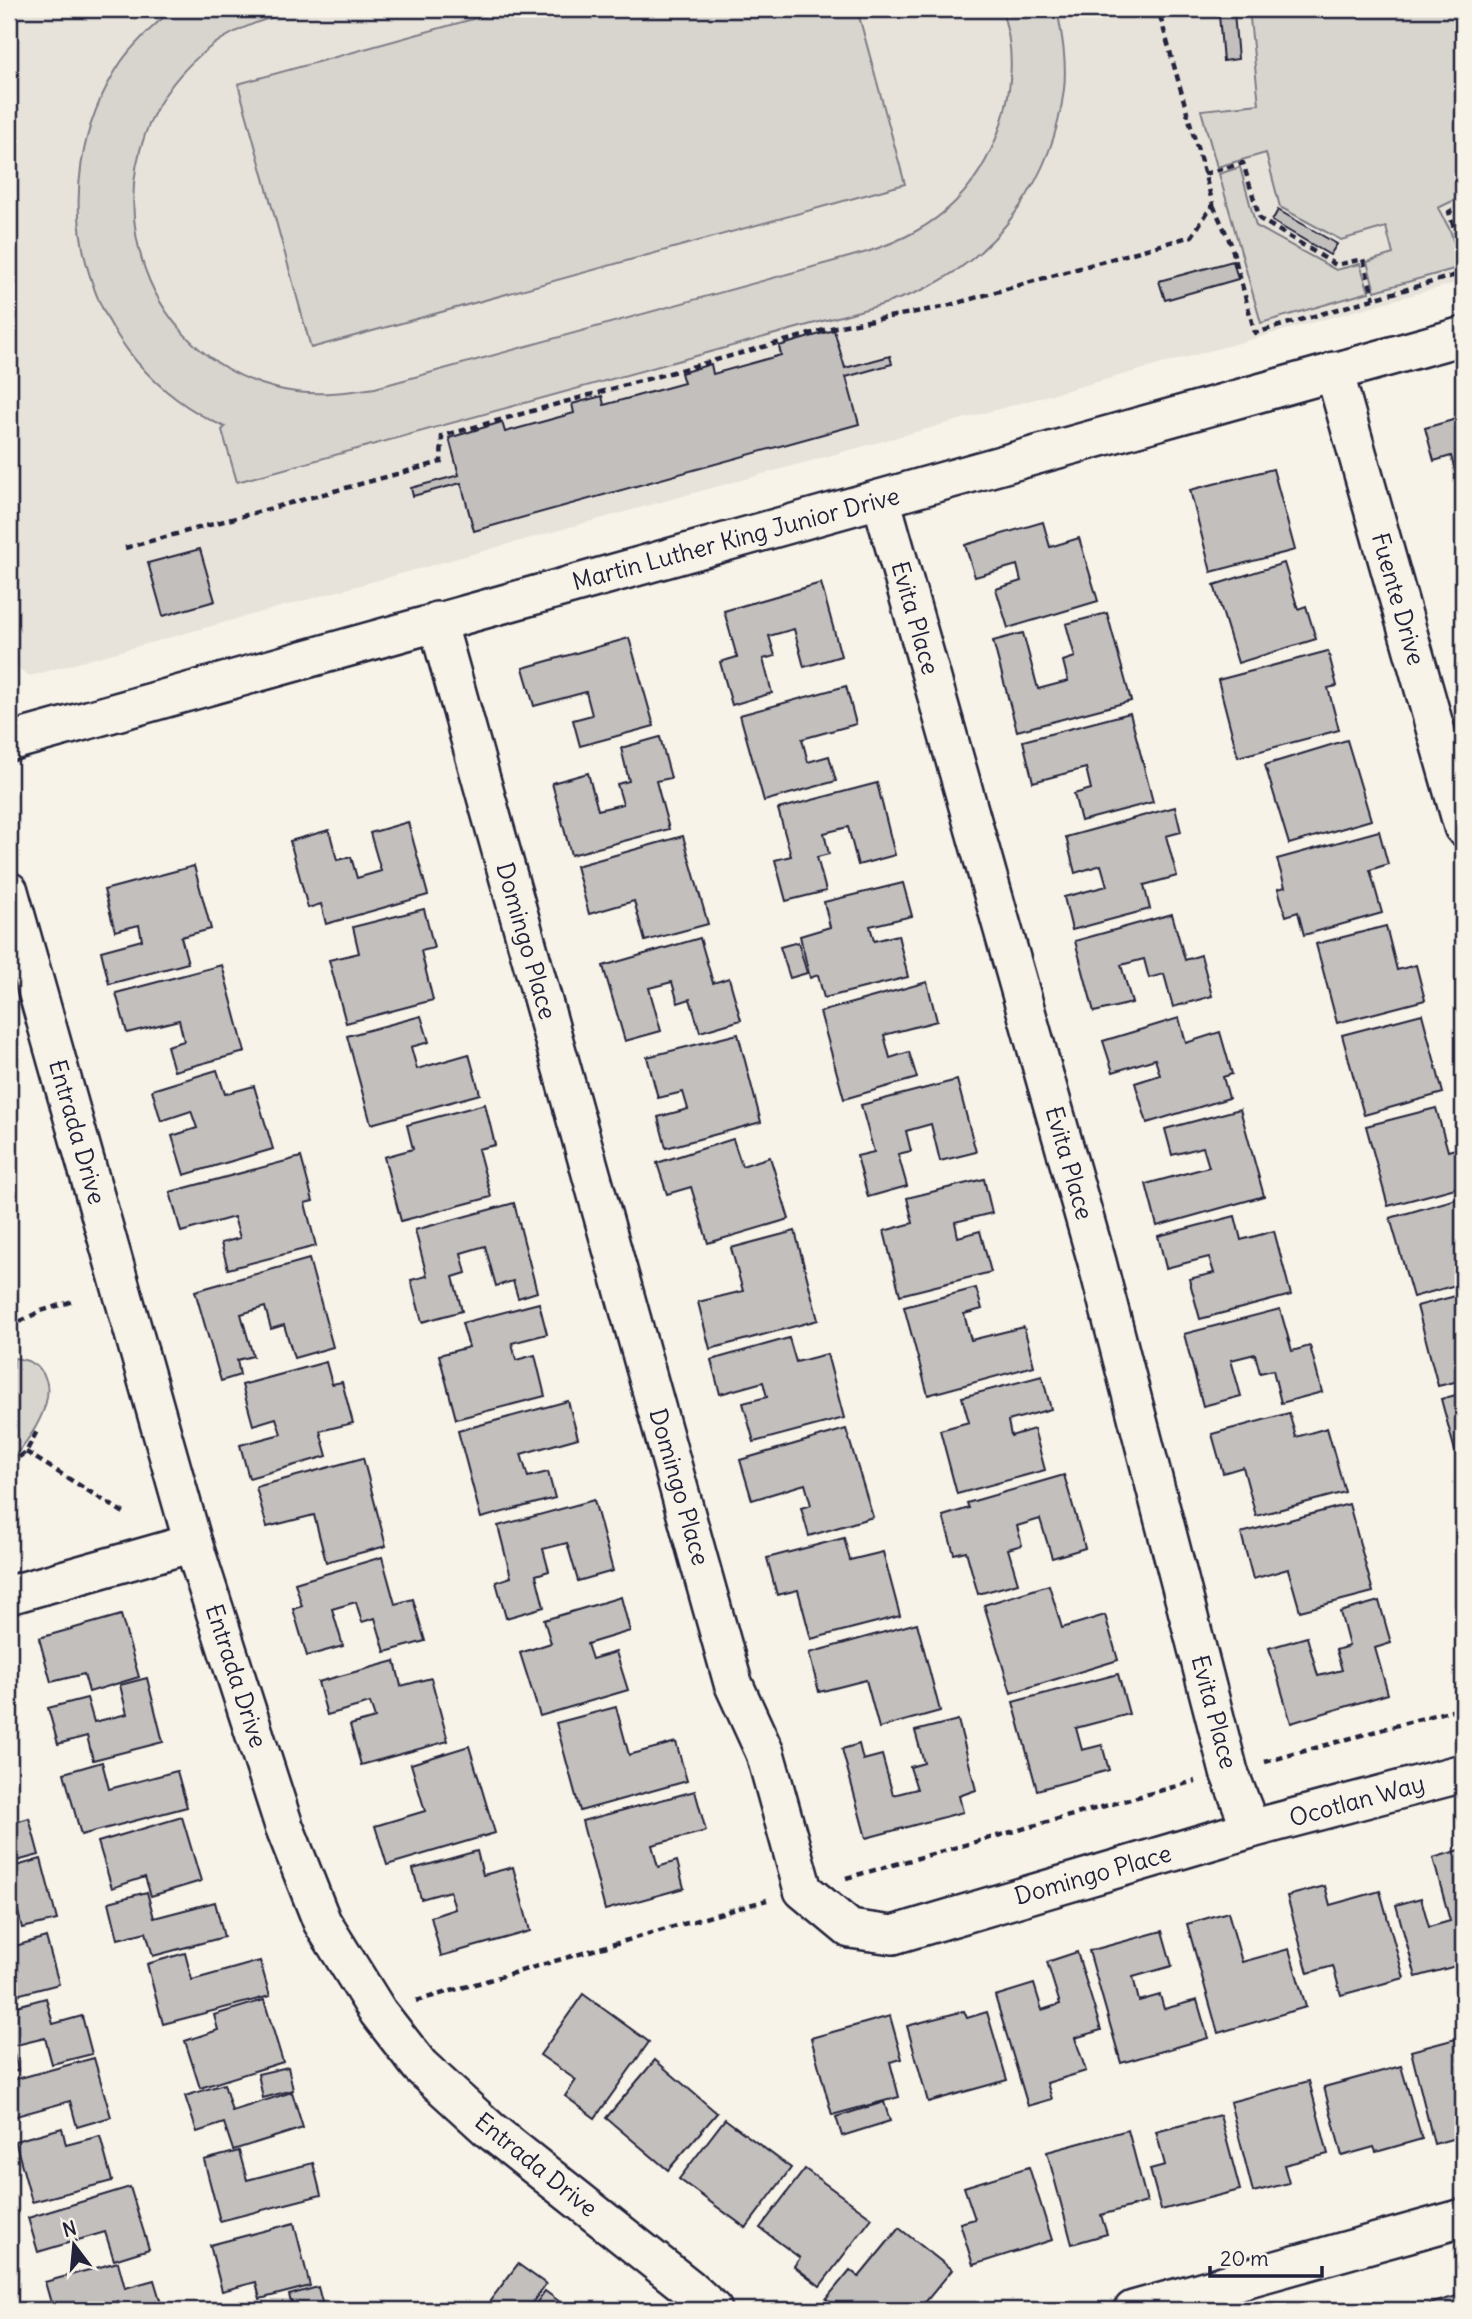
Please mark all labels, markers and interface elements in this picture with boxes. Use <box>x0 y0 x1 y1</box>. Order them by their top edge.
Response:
street label: Martin Luther King Junior Drive <box>569 480 903 596</box>
street label: Fuente Drive <box>1366 529 1432 668</box>
street label: Evita Place <box>885 558 946 678</box>
street label: Domingo Place <box>490 859 564 1022</box>
street label: Entrada Drive <box>43 1056 113 1208</box>
street label: Evita Place <box>1039 1103 1100 1223</box>
street label: Domingo Place <box>643 1405 717 1568</box>
street label: Entrada Drive <box>200 1600 274 1751</box>
street label: Evita Place <box>1185 1652 1245 1772</box>
street label: Ocotlan Way <box>1286 1768 1428 1833</box>
street label: Domingo Place <box>1011 1837 1174 1911</box>
street label: Entrada Drive <box>469 2106 604 2223</box>
north arrow <box>38 2210 108 2280</box>
text: N <box>60 2215 79 2242</box>
scale bar <box>1210 2235 1322 2279</box>
text: 20 m <box>1220 2245 1269 2272</box>

